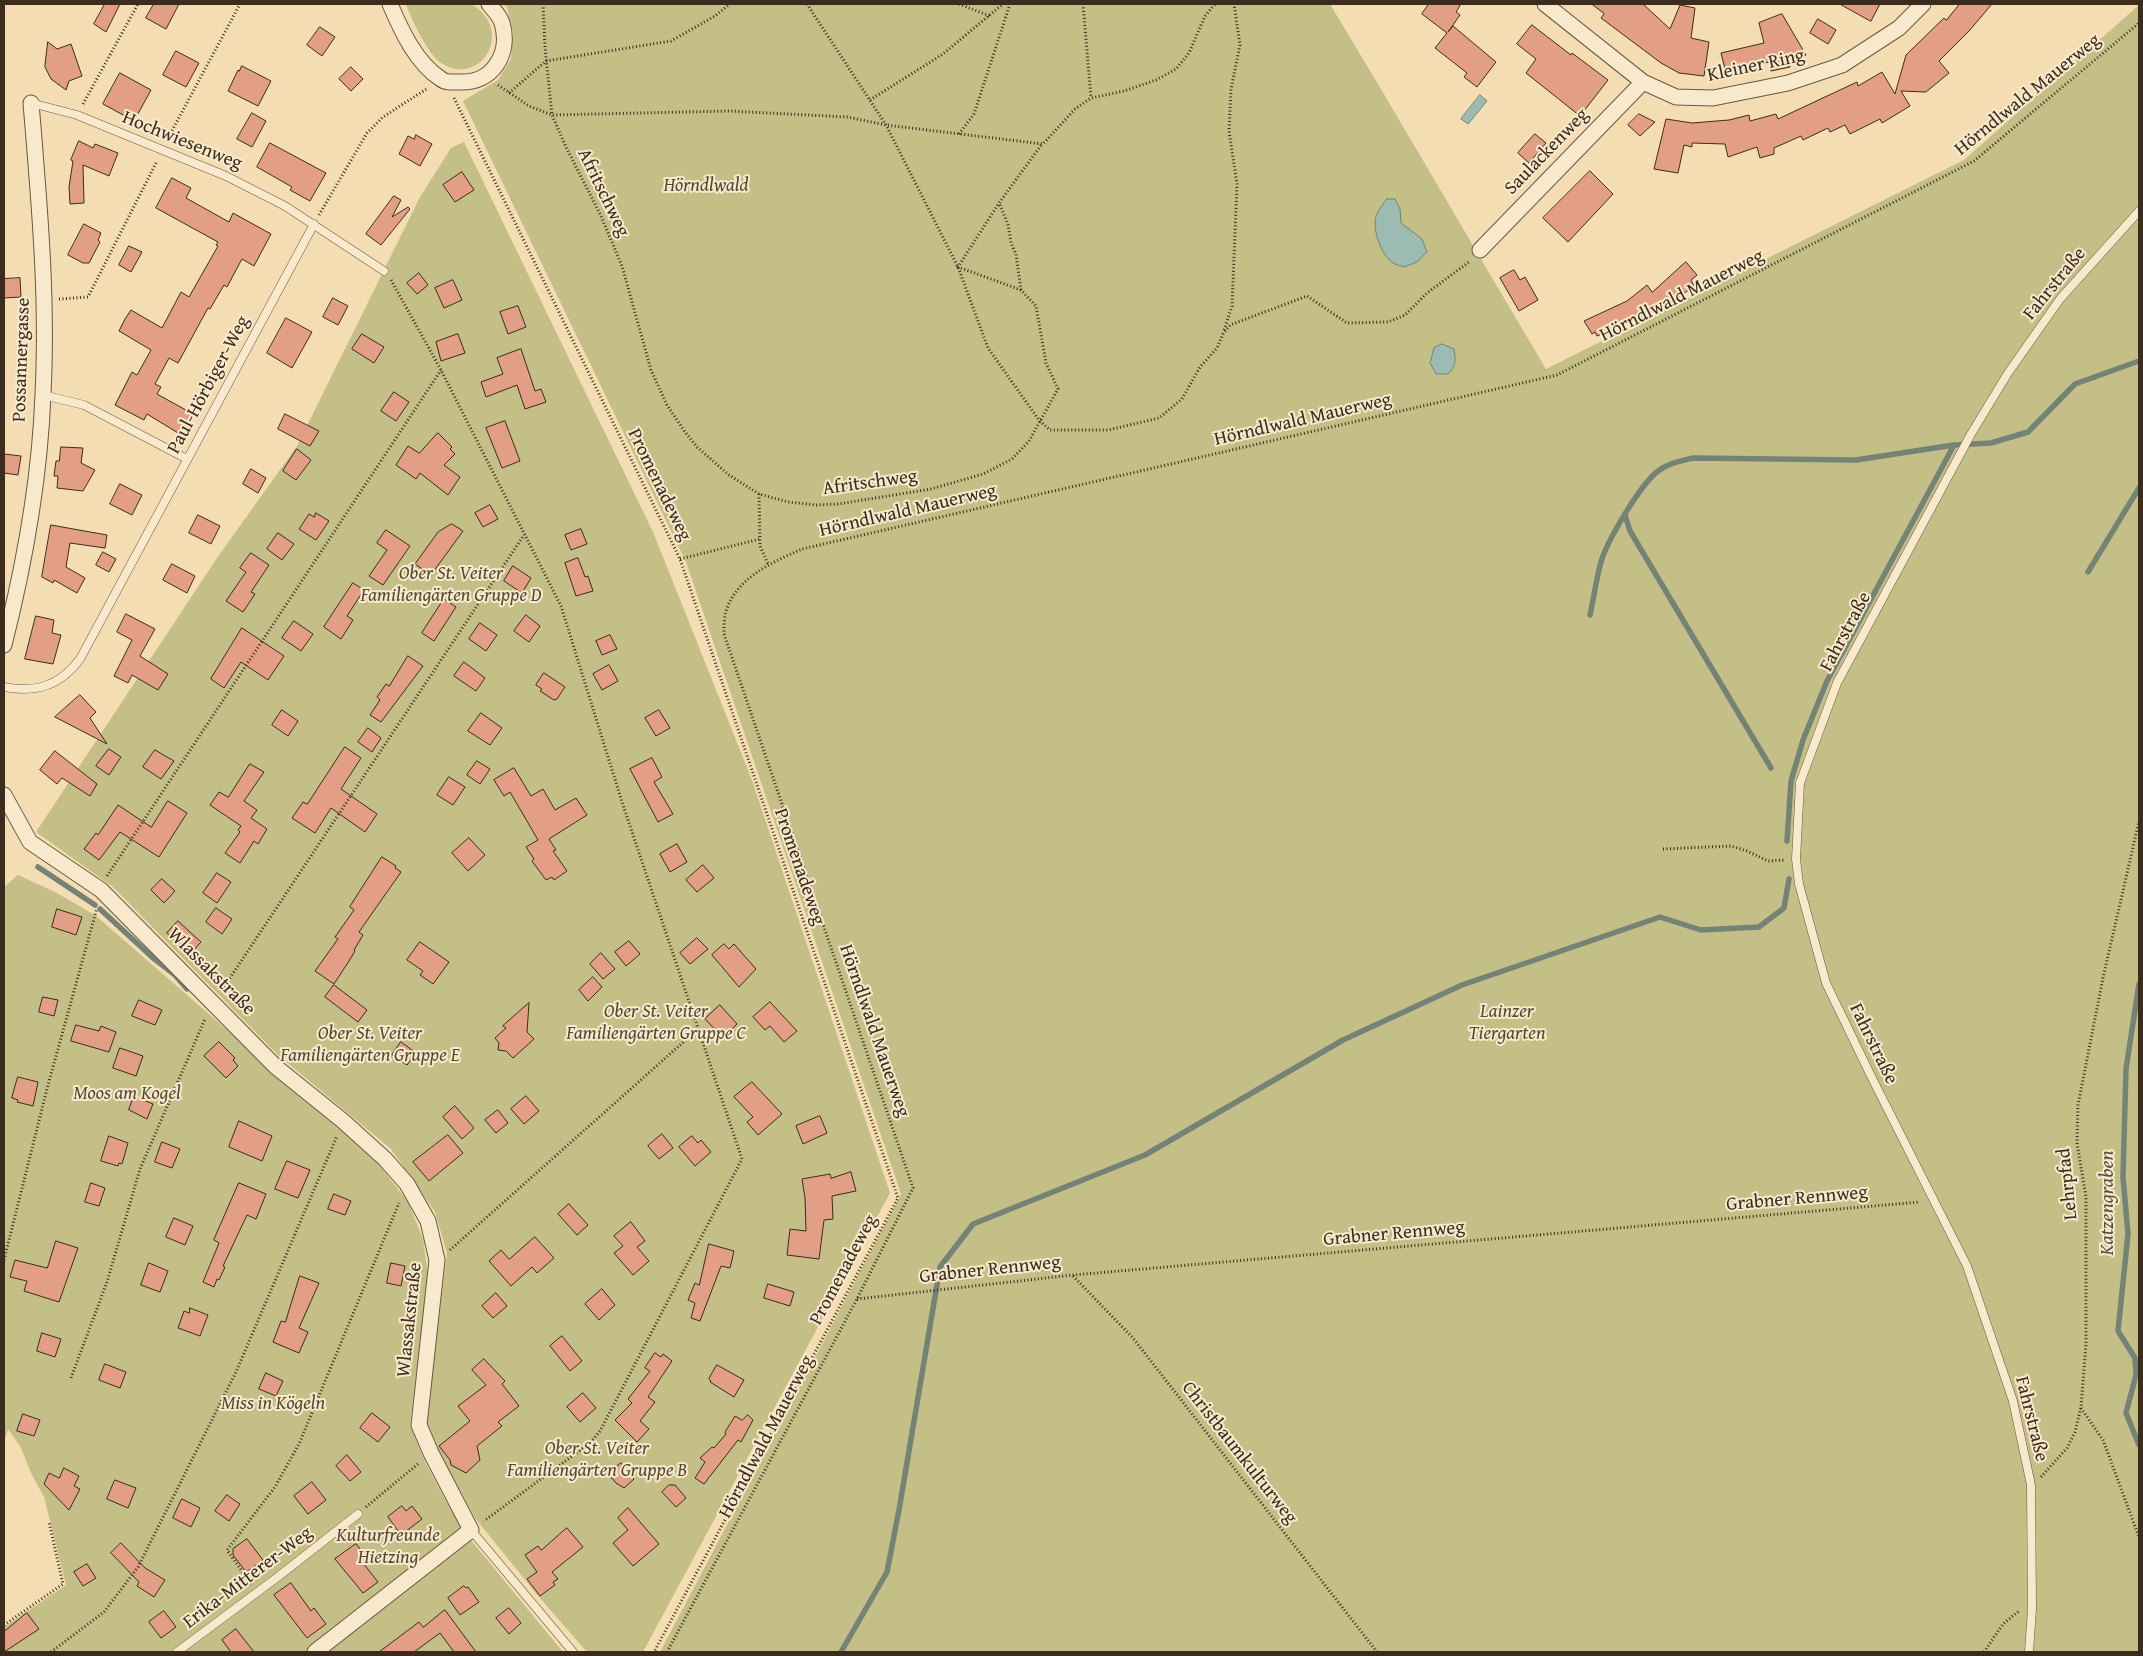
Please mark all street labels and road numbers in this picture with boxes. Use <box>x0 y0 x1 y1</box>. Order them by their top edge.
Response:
street label: Hörndlwald Mauerweg <box>1950 29 2106 161</box>
street label: Kleiner Ring <box>1705 45 1807 87</box>
street label: Saulackenweg <box>1500 104 1594 200</box>
street label: Hochwiesenweg <box>119 107 245 175</box>
street label: Afritschweg <box>572 145 634 241</box>
street label: Fahrstraße <box>2019 243 2091 325</box>
street label: Hörndlwald Mauerweg <box>1596 245 1768 347</box>
street label: Possannergasse <box>8 297 36 423</box>
street label: Paul-Hörbiger-Weg <box>163 312 255 458</box>
street label: Hörndlwald Mauerweg <box>1212 389 1394 451</box>
street label: Promenadeweg <box>622 425 696 545</box>
street label: Afritschweg <box>821 465 919 501</box>
street label: Hörndlwald Mauerweg <box>817 480 999 542</box>
street label: Fahrstraße <box>1816 588 1876 676</box>
street label: Promenadeweg <box>768 806 830 928</box>
street label: Wlassakstraße <box>162 923 260 1021</box>
street label: Hörndlwald Mauerweg <box>834 942 914 1120</box>
street label: Fahrstraße <box>1844 1000 1902 1088</box>
street label: Lehrpfad <box>2053 1147 2083 1221</box>
street label: Grabner Rennweg <box>1725 1181 1869 1217</box>
street label: Promenadeweg <box>805 1211 883 1329</box>
street label: Grabner Rennweg <box>1322 1216 1466 1252</box>
street label: Grabner Rennweg <box>918 1251 1062 1289</box>
street label: Wlassakstraße <box>393 1262 427 1378</box>
street label: Hörndlwald Mauerweg <box>714 1352 820 1522</box>
street label: Fahrstraße <box>2009 1374 2053 1464</box>
street label: Christbaumkulturweg <box>1176 1377 1302 1529</box>
street label: Erika-Mitterer-Weg <box>179 1522 317 1634</box>

